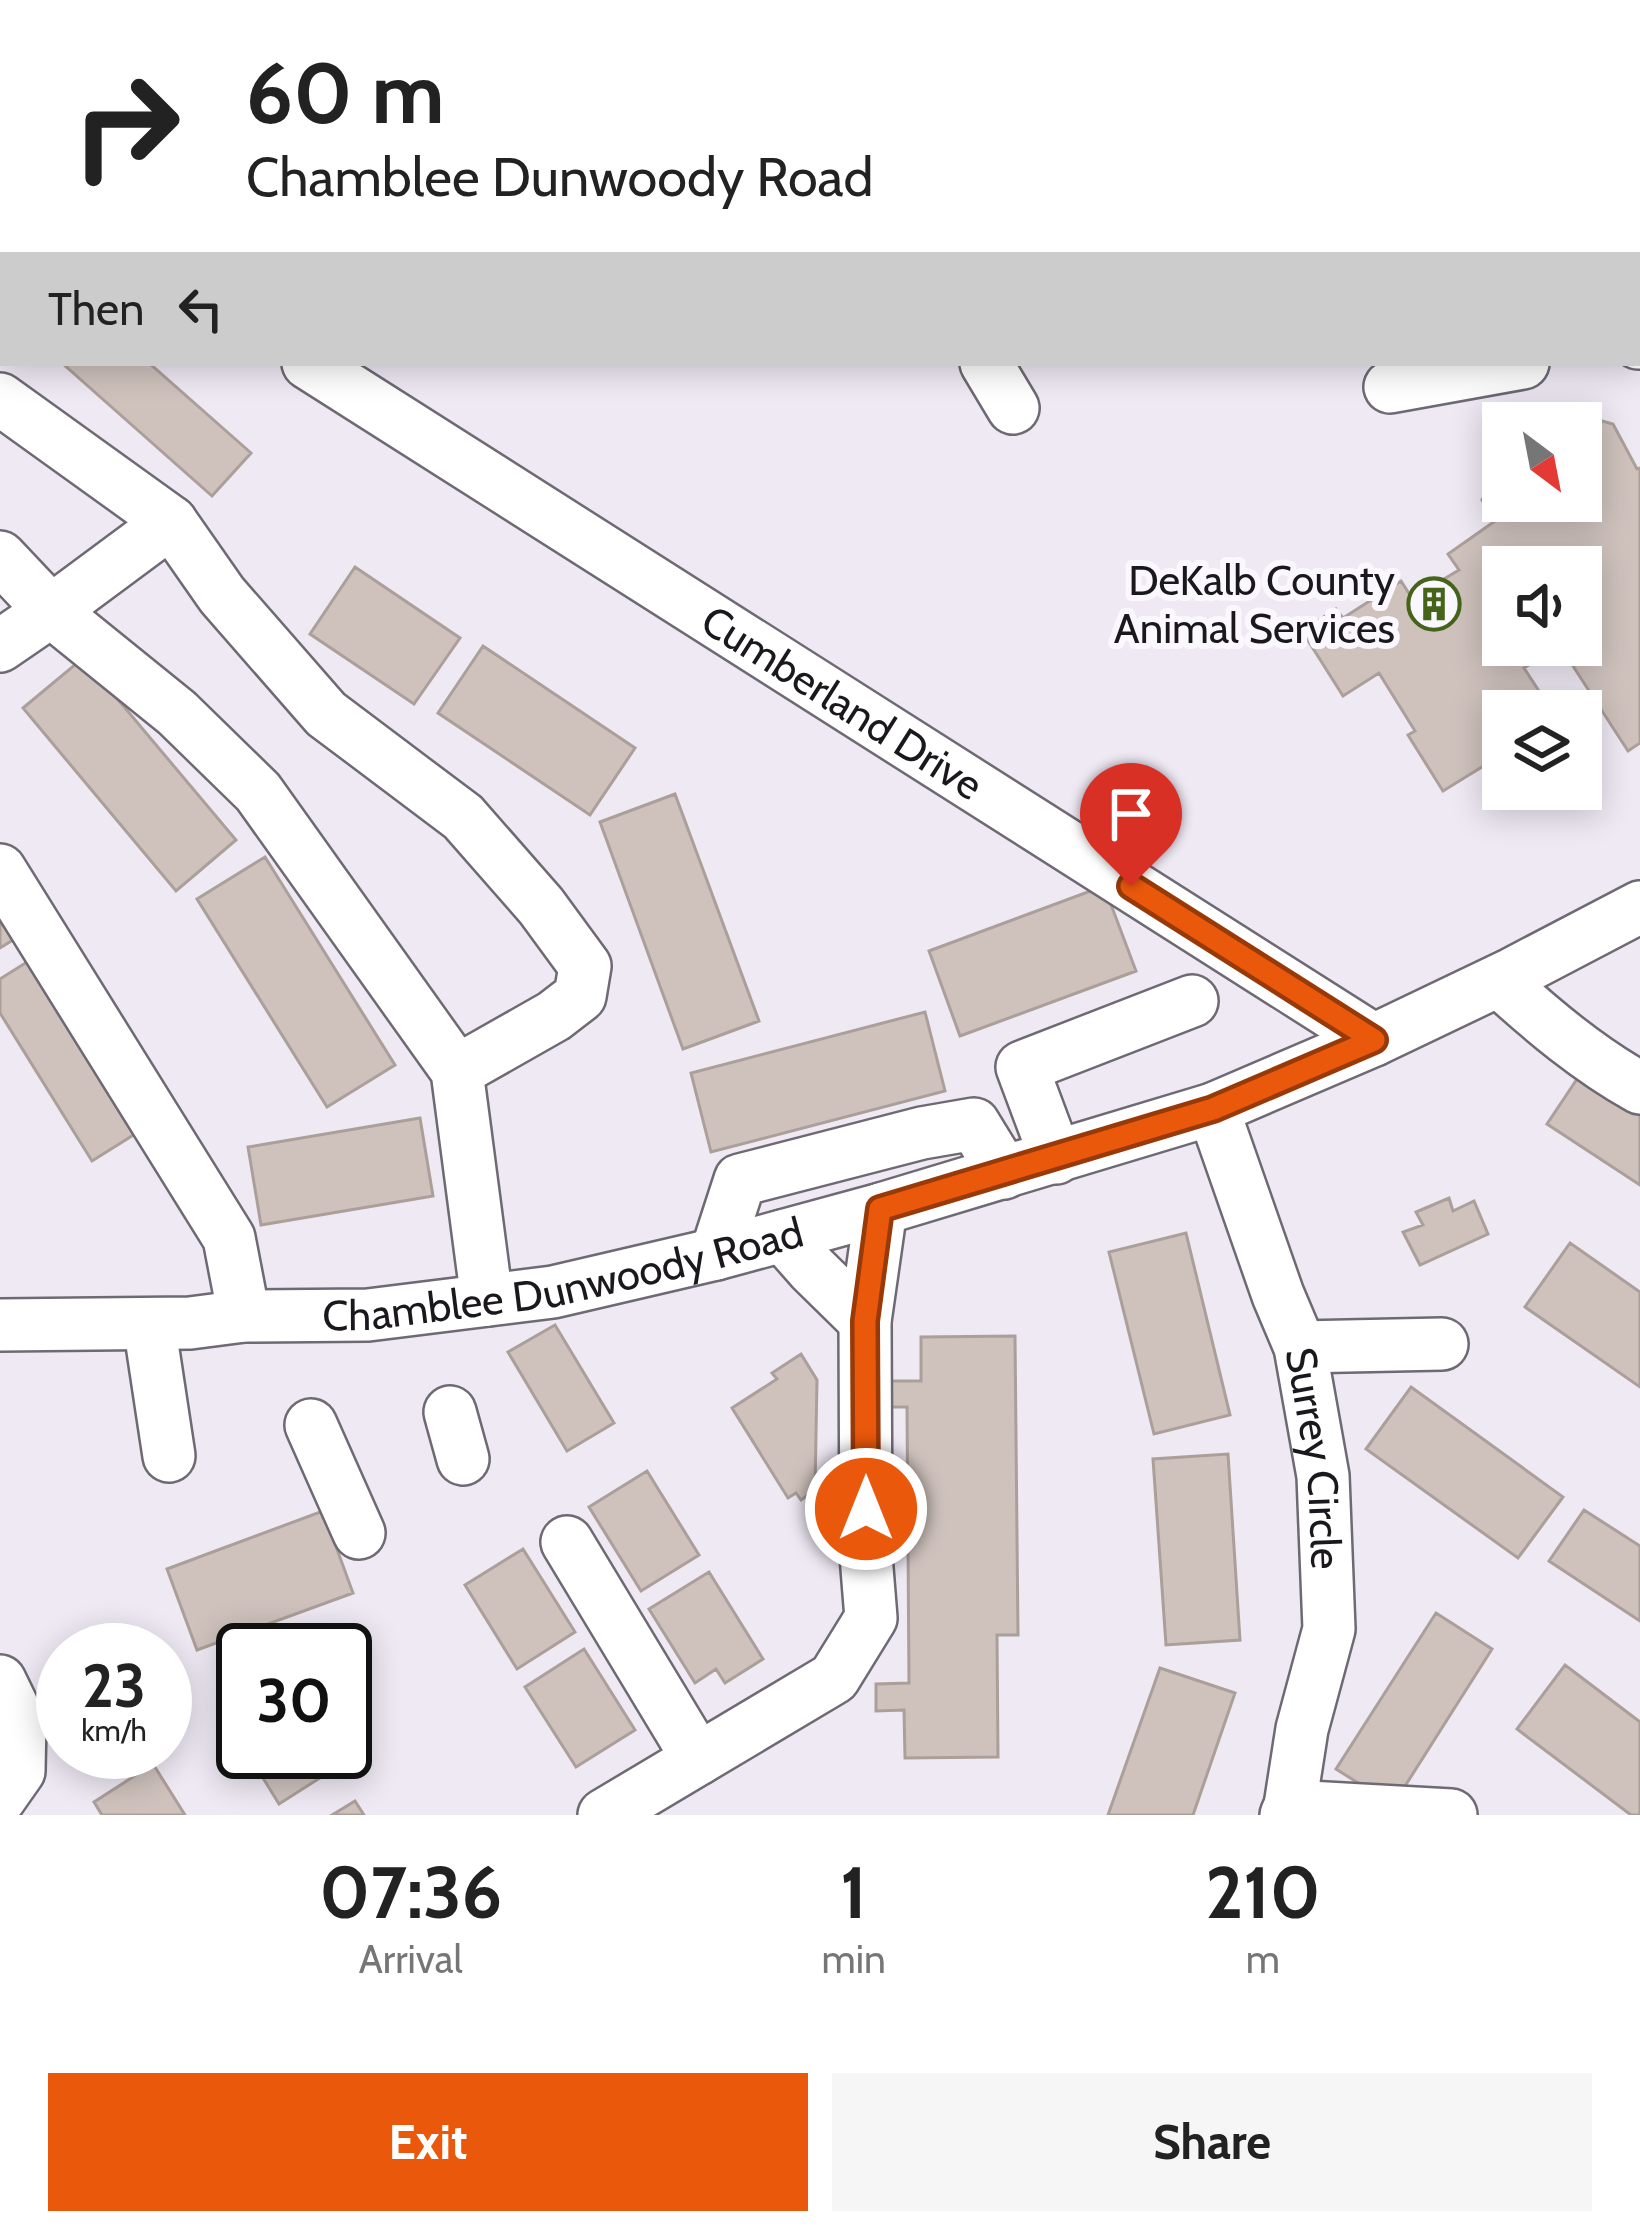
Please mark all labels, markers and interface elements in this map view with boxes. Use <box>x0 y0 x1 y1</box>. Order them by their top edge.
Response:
text: 60 m <box>246 42 444 144</box>
icon: right <box>48 48 204 204</box>
text: Chamblee Dunwoody Road <box>246 144 873 210</box>
icon: left <box>168 276 234 342</box>
text: Then <box>48 282 144 336</box>
north arrow <box>1482 402 1602 522</box>
map controls <box>1482 402 1602 810</box>
button: sound <box>1482 546 1602 666</box>
place label: DeKalb County Animal Services <box>1114 554 1395 654</box>
building icon: DeKalb County Animal Services <box>1406 576 1462 632</box>
street label: Cumberland Drive <box>692 594 993 811</box>
button: layers <box>1482 690 1602 810</box>
pin <box>1080 763 1182 886</box>
icon: arrive <box>1098 781 1164 847</box>
street label: Chamblee Dunwoody Road <box>322 1206 809 1341</box>
street label: Surrey Circle <box>1275 1343 1353 1570</box>
position arrow <box>803 1446 929 1572</box>
speed limit sign: 30 <box>216 1623 372 1779</box>
text: 23 <box>82 1649 146 1722</box>
text: km/h <box>81 1712 147 1749</box>
text: 07:36 <box>319 1849 502 1936</box>
text: 1 <box>840 1849 867 1936</box>
text: 210 <box>1205 1849 1321 1936</box>
text: Arrival <box>359 1935 463 1983</box>
text: min <box>822 1935 886 1983</box>
text: m <box>1246 1935 1280 1983</box>
button: Exit <box>48 2073 808 2211</box>
button: Share <box>832 2073 1592 2211</box>

